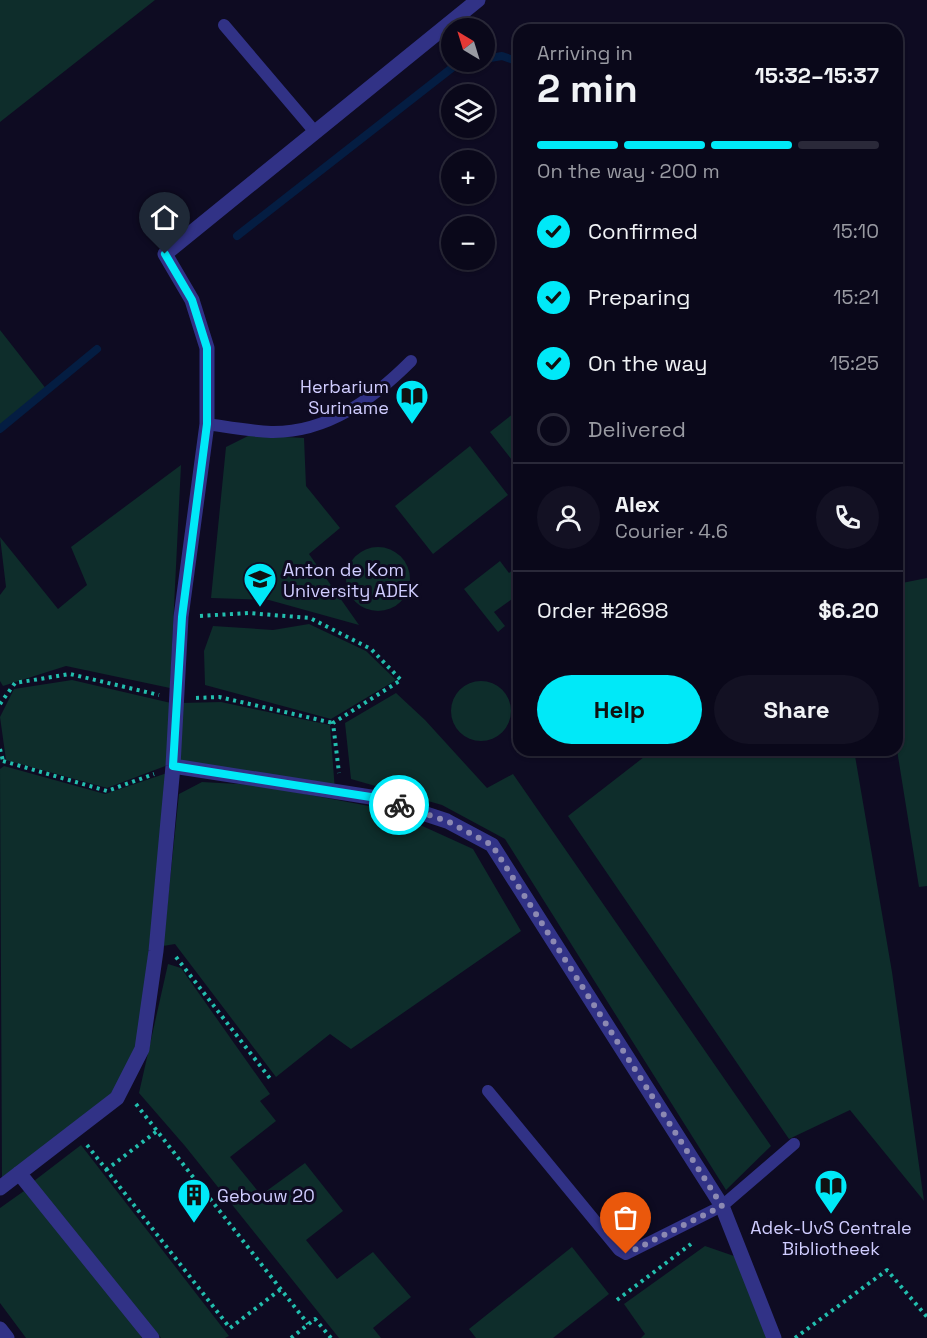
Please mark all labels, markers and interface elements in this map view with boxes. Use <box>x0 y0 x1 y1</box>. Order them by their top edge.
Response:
north arrow <box>441 18 495 72</box>
map controls <box>441 18 495 270</box>
text: Arriving in <box>537 40 633 66</box>
text: 15:32–15:37 <box>755 61 879 89</box>
text: 2 min <box>537 64 638 113</box>
button: layers <box>441 84 495 138</box>
button: + <box>441 150 495 204</box>
text: On the way · 200 m <box>537 158 720 184</box>
pin <box>139 192 190 254</box>
icon: home <box>148 201 181 234</box>
icon: check <box>537 215 570 248</box>
button: − <box>441 216 495 270</box>
text: Confirmed <box>588 217 698 245</box>
text: 15:10 <box>832 218 879 244</box>
icon: check <box>537 281 570 314</box>
text: Preparing <box>588 283 690 311</box>
text: 15:21 <box>833 284 879 310</box>
icon: check <box>537 347 570 380</box>
text: On the way <box>588 349 707 377</box>
text: 15:25 <box>830 350 879 376</box>
place label: Herbarium Suriname <box>300 375 389 419</box>
library icon: Herbarium Suriname <box>394 378 430 425</box>
text: Delivered <box>588 415 686 443</box>
button: person <box>537 486 600 549</box>
button: phone <box>816 486 879 549</box>
text: Alex <box>615 490 660 518</box>
text: Courier · 4.6 <box>615 518 728 544</box>
place label: Anton de Kom University ADEK <box>283 558 419 602</box>
school or university icon: Anton de Kom University ADEK <box>242 561 278 608</box>
text: Order #2698 <box>537 596 668 624</box>
text: $6.20 <box>818 596 879 624</box>
button: Help <box>537 675 702 744</box>
button: Share <box>714 675 879 744</box>
courier <box>369 775 429 835</box>
icon: bike <box>383 789 416 822</box>
library icon: Adek-UvS Centrale Bibliotheek <box>813 1168 849 1215</box>
building icon: Gebouw 20 <box>176 1177 212 1224</box>
place label: Gebouw 20 <box>217 1184 315 1207</box>
pin <box>600 1192 651 1254</box>
icon: bag <box>609 1201 642 1234</box>
place label: Adek-UvS Centrale Bibliotheek <box>750 1216 912 1260</box>

